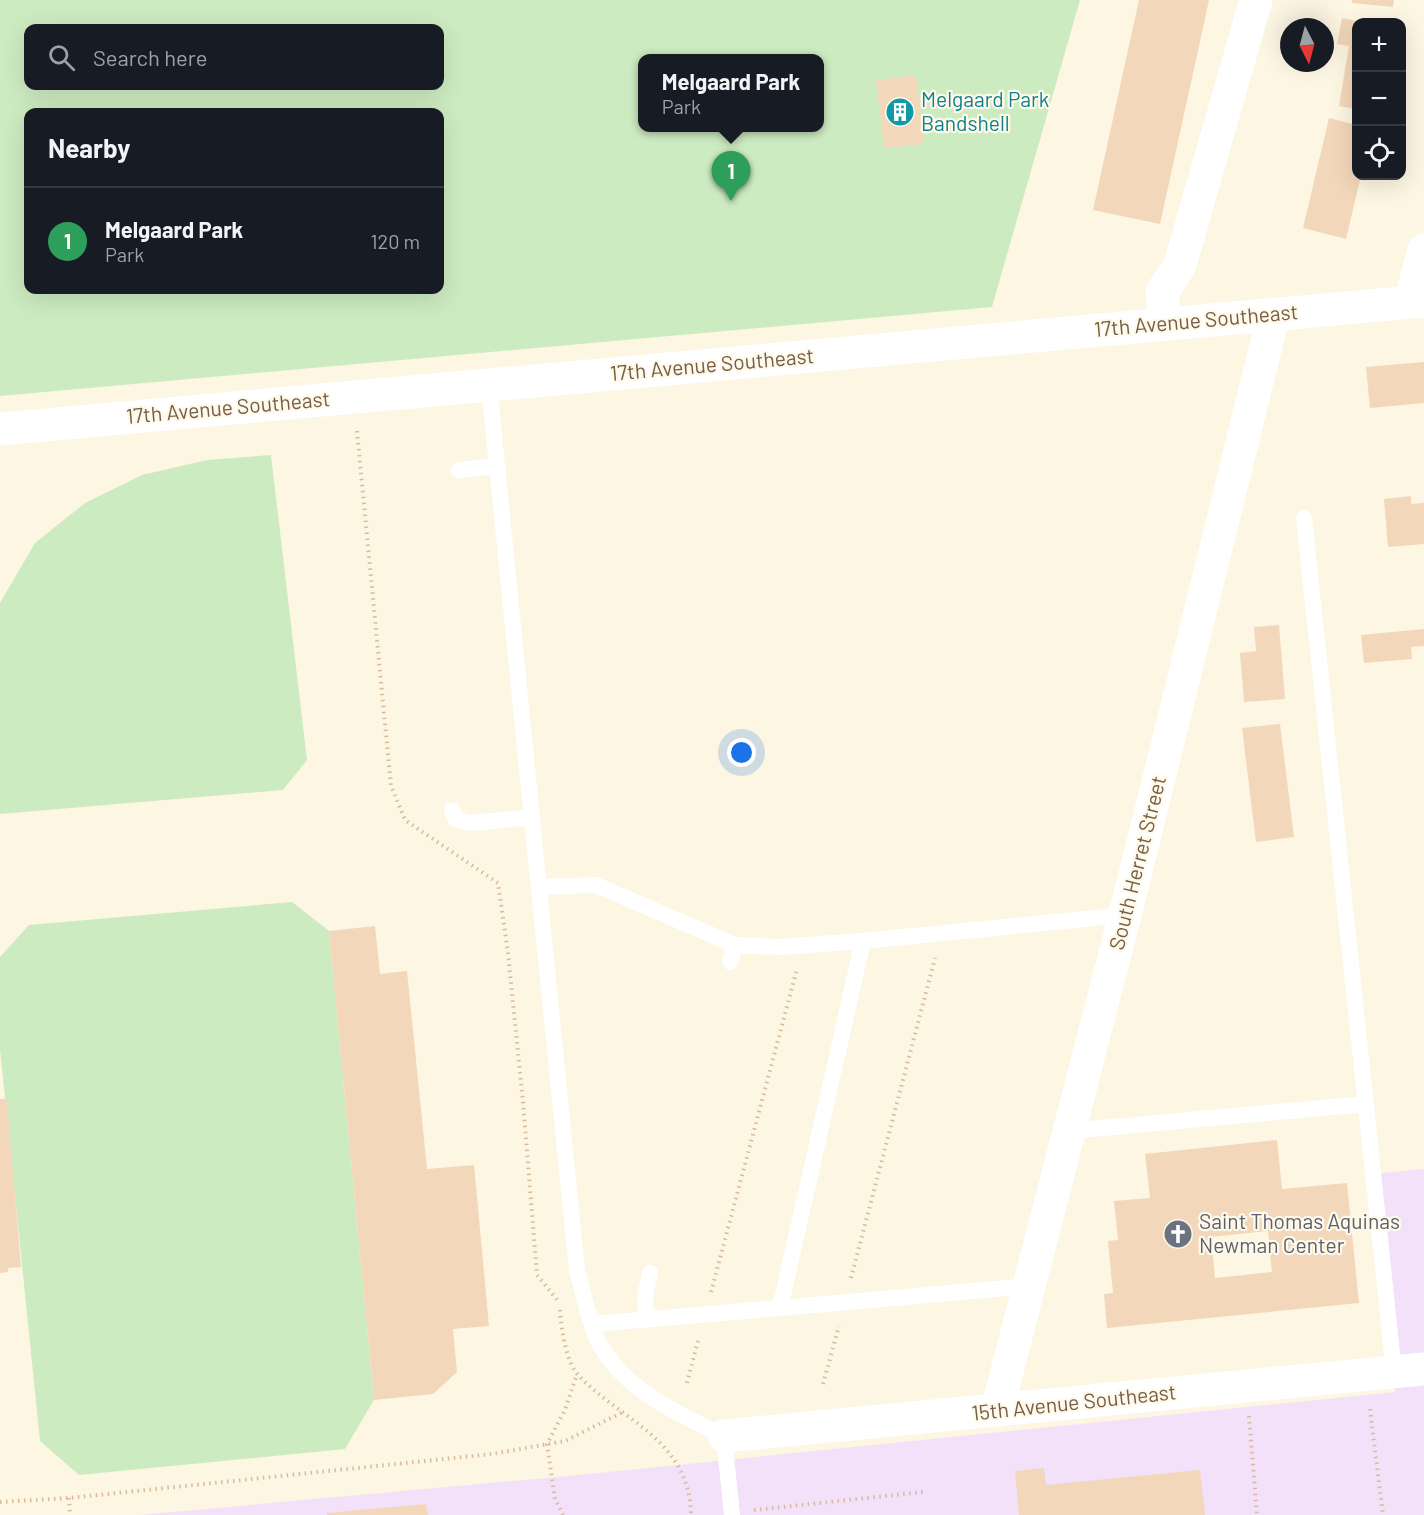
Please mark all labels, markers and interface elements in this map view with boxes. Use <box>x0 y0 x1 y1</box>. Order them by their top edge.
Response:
north arrow <box>1280 18 1334 72</box>
map controls <box>1352 18 1406 180</box>
button: + <box>1352 18 1406 72</box>
search box <box>24 24 444 90</box>
icon: search <box>45 41 78 74</box>
text: Search here <box>93 44 207 70</box>
popup <box>638 54 824 132</box>
text: Melgaard Park <box>662 68 800 94</box>
button: − <box>1352 72 1406 126</box>
place label: Melgaard Park Bandshell <box>921 86 1049 135</box>
text: Park <box>662 94 701 118</box>
building icon: Melgaard Park Bandshell <box>884 96 916 128</box>
button: locate <box>1352 126 1406 180</box>
text: Nearby <box>48 132 130 163</box>
pin: 1 <box>712 152 750 201</box>
text: Melgaard Park <box>105 216 243 242</box>
text: 1 <box>64 229 71 253</box>
text: 120 m <box>370 229 420 253</box>
text: Park <box>105 242 144 266</box>
street label: 17th Avenue Southeast <box>1093 298 1299 341</box>
street label: 17th Avenue Southeast <box>609 342 815 385</box>
street label: 17th Avenue Southeast <box>125 385 331 428</box>
your location <box>727 738 756 767</box>
street label: South Herret Street <box>1103 773 1170 952</box>
place label: Saint Thomas Aquinas Newman Center <box>1199 1208 1400 1257</box>
church icon: Saint Thomas Aquinas Newman Center <box>1162 1218 1194 1250</box>
street label: 15th Avenue Southeast <box>970 1378 1177 1425</box>

